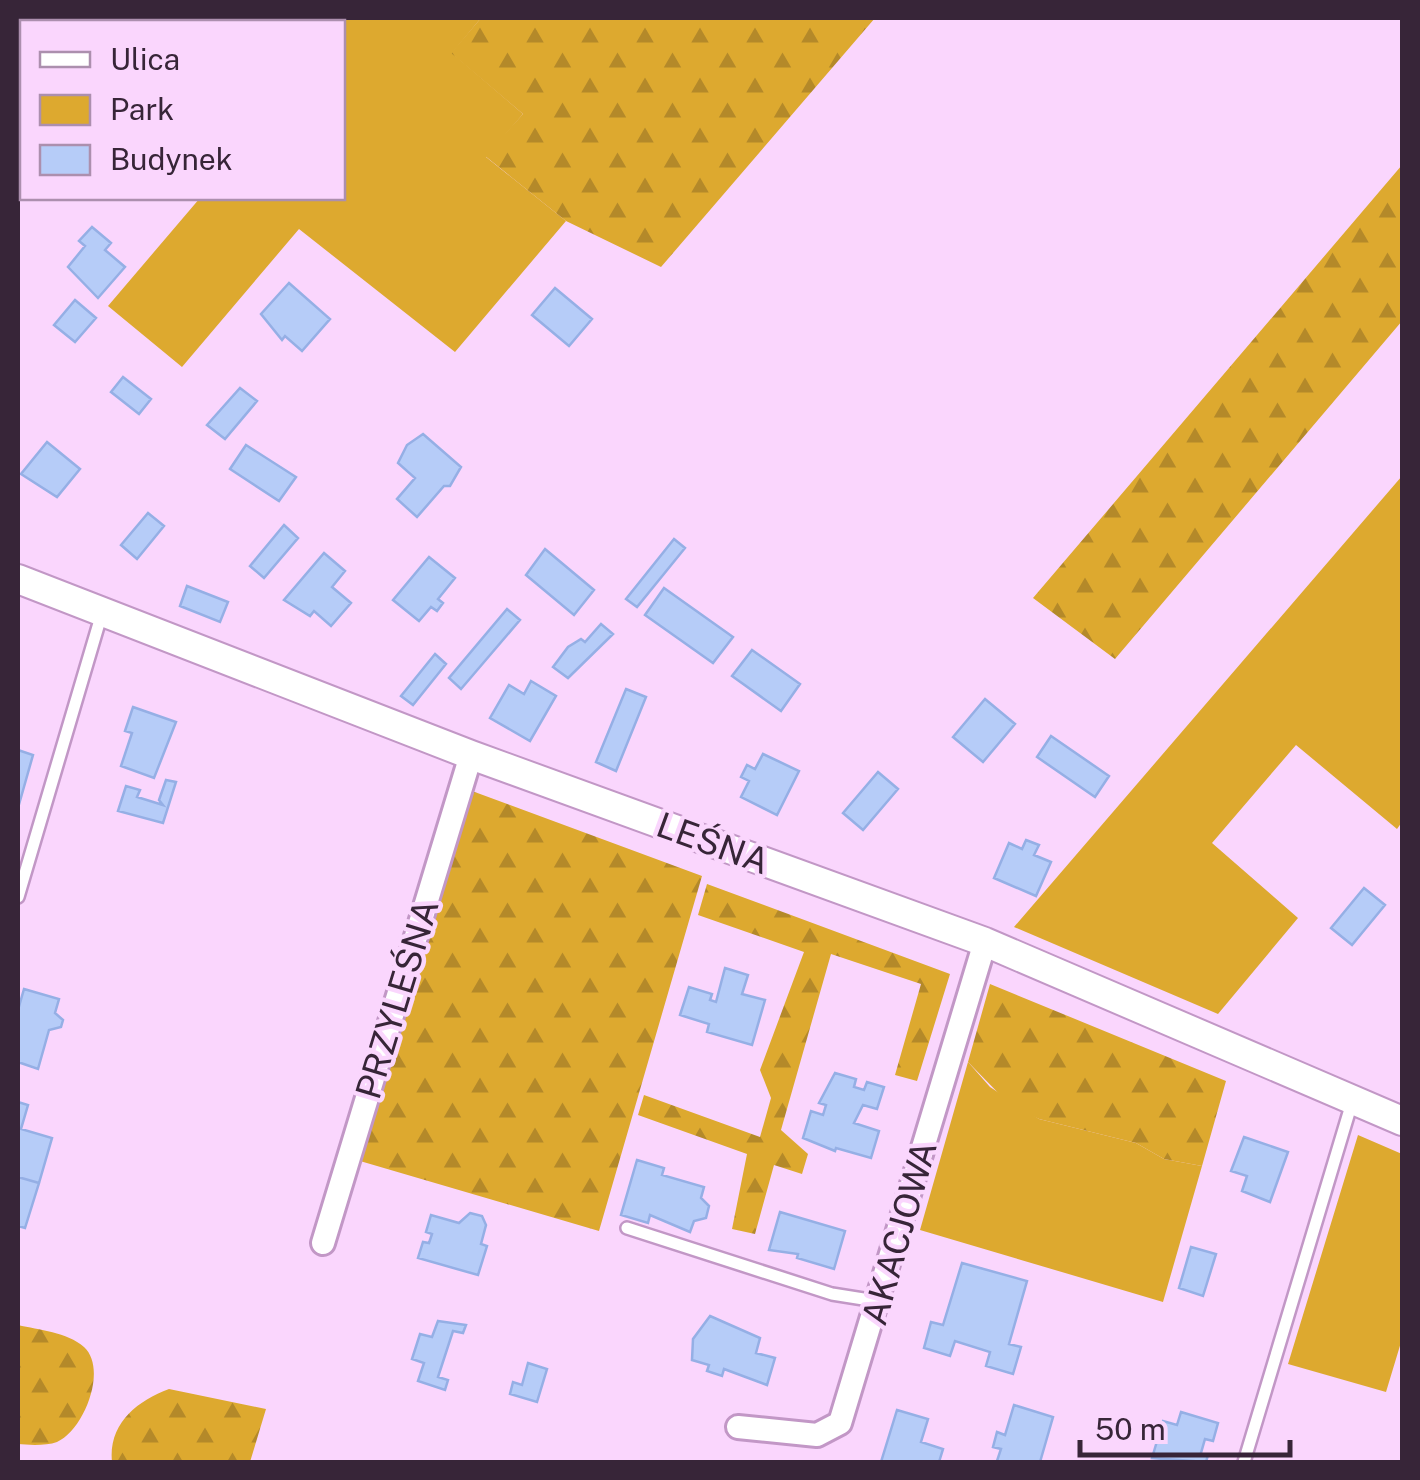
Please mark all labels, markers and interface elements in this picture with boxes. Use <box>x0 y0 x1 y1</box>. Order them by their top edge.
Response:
legend <box>20 20 345 200</box>
text: Ulica <box>110 41 180 77</box>
text: Park <box>110 91 174 127</box>
text: Budynek <box>110 141 233 177</box>
street label: LEŚNA <box>651 803 775 882</box>
street label: PRZYLEŚNA <box>346 894 447 1104</box>
street label: AKACJOWA <box>853 1136 945 1330</box>
scale bar <box>1080 1395 1290 1457</box>
text: 50 m <box>1095 1411 1166 1447</box>

